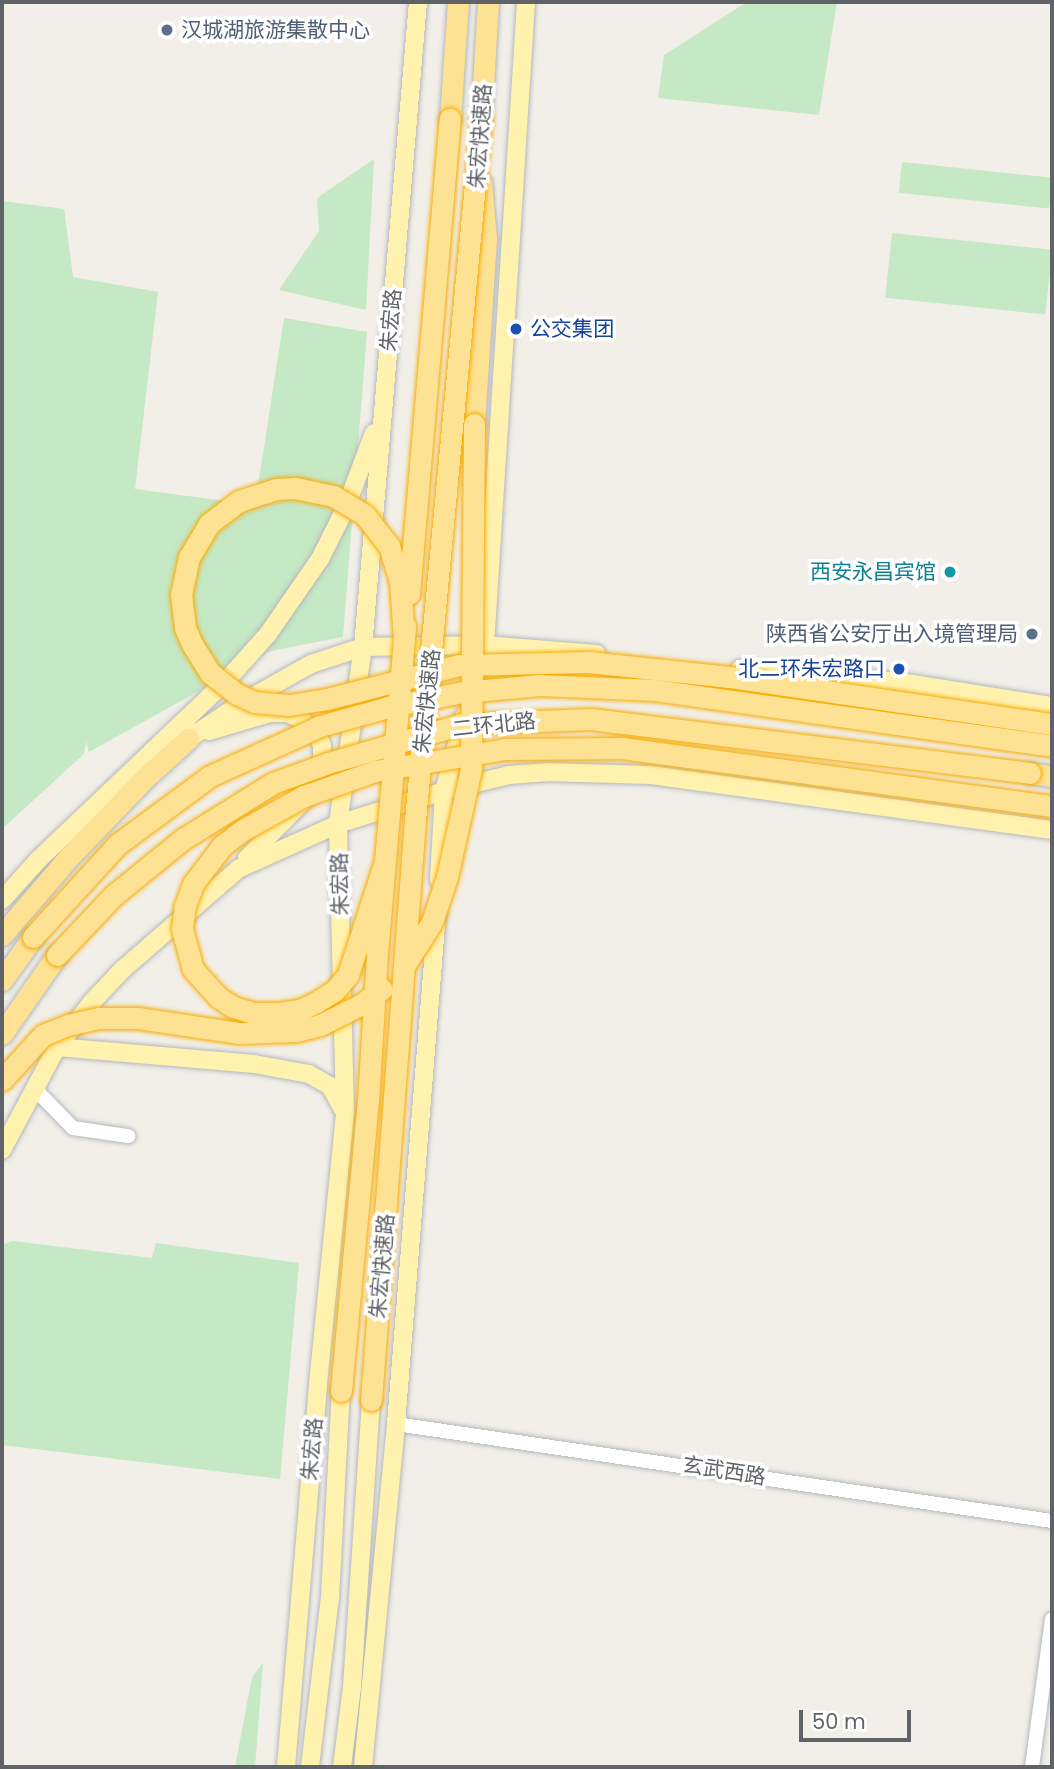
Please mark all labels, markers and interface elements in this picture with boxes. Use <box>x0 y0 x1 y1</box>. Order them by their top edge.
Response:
place label: 汉城湖旅游集散中心 <box>181 17 370 43</box>
marker: 汉城湖旅游集散中心 <box>159 22 175 38</box>
street label: 朱宏快速路 <box>464 83 496 189</box>
street label: 朱宏路 <box>376 288 406 352</box>
place label: 公交集团 <box>530 316 614 342</box>
marker: 公交集团 <box>508 321 524 337</box>
place label: 西安永昌宾馆 <box>810 559 936 585</box>
marker: 西安永昌宾馆 <box>942 564 958 580</box>
place label: 陕西省公安厅出入境管理局 <box>766 621 1018 647</box>
marker: 陕西省公安厅出入境管理局 <box>1024 626 1040 642</box>
street label: 朱宏快速路 <box>409 647 445 755</box>
place label: 北二环朱宏路口 <box>738 656 885 682</box>
marker: 北二环朱宏路口 <box>891 661 907 677</box>
street label: 二环北路 <box>451 708 537 742</box>
street label: 朱宏路 <box>327 852 353 916</box>
street label: 朱宏快速路 <box>365 1213 399 1319</box>
street label: 朱宏路 <box>297 1417 327 1481</box>
street label: 玄武西路 <box>681 1452 767 1490</box>
scale bar <box>802 1696 914 1740</box>
text: 50 m <box>812 1707 866 1736</box>

